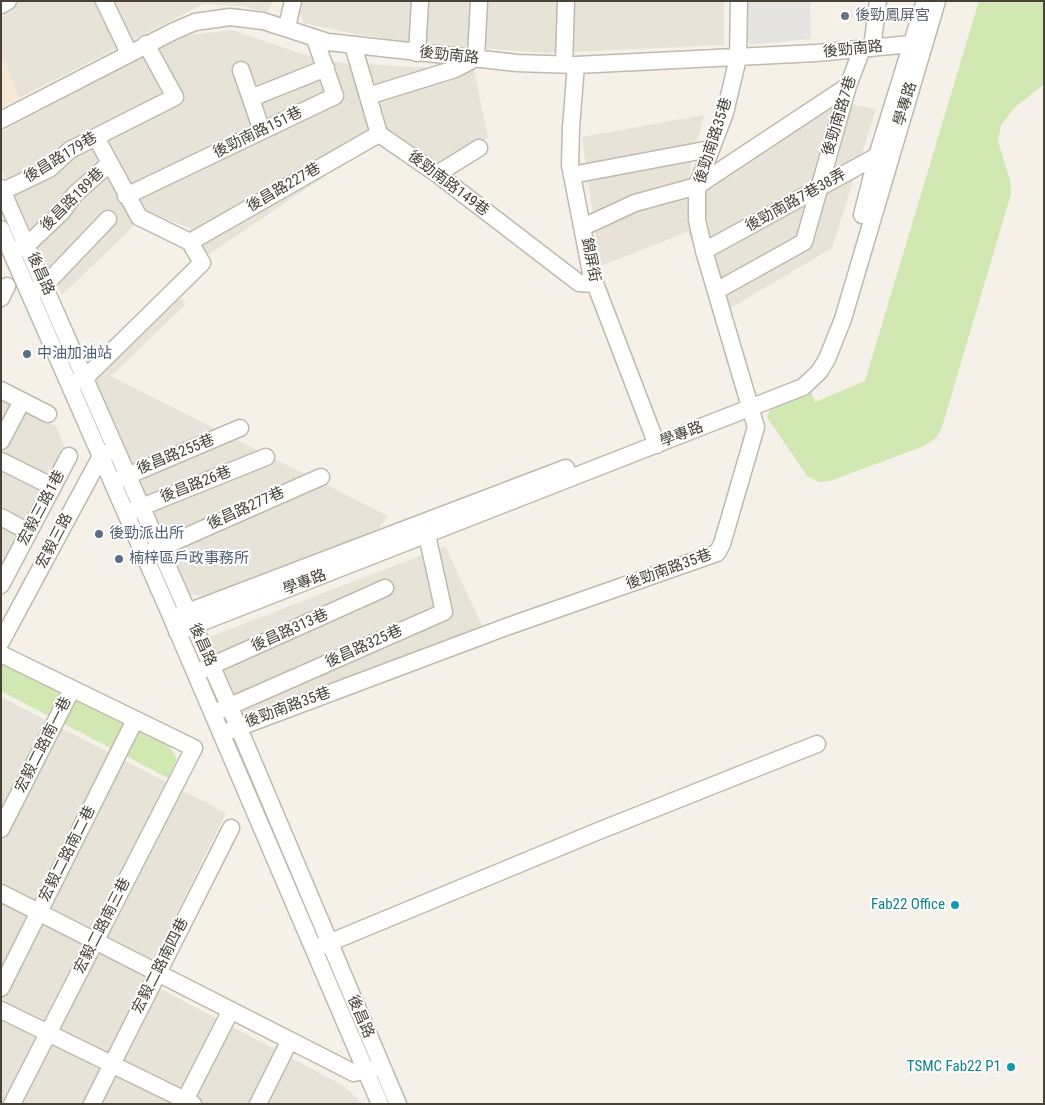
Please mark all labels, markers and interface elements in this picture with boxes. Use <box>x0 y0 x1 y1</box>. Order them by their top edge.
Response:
place label: 後勁鳳屏宮 <box>855 7 930 25</box>
marker: 後勁鳳屏宮 <box>839 10 851 22</box>
street label: 後勁南路 <box>822 38 884 62</box>
street label: 後勁南路 <box>418 44 480 68</box>
street label: 後勁南路7巷 <box>819 74 861 158</box>
street label: 學專路 <box>891 80 921 128</box>
street label: 後勁南路35巷 <box>692 96 736 186</box>
street label: 後勁南路151巷 <box>210 104 306 162</box>
street label: 後昌路179巷 <box>21 129 101 187</box>
street label: 後勁南路149巷 <box>404 148 492 220</box>
street label: 後昌路227巷 <box>244 160 324 216</box>
street label: 後昌路189巷 <box>38 165 108 235</box>
street label: 後勁南路7巷38弄 <box>743 166 849 236</box>
street label: 錦屏街 <box>577 236 603 284</box>
street label: 後昌路 <box>23 250 57 298</box>
place label: 中油加油站 <box>37 345 112 363</box>
marker: 中油加油站 <box>21 348 33 360</box>
street label: 學專路 <box>658 419 706 451</box>
street label: 後昌路255巷 <box>135 431 217 479</box>
street label: 後昌路26巷 <box>158 463 234 507</box>
street label: 宏毅三路1巷 <box>15 467 69 549</box>
street label: 後昌路277巷 <box>205 484 287 534</box>
street label: 宏毅三路 <box>33 510 77 572</box>
place label: 後勁派出所 <box>109 525 184 543</box>
marker: 後勁派出所 <box>93 528 105 540</box>
street label: 後勁南路35巷 <box>624 546 714 594</box>
place label: 楠梓區戶政事務所 <box>129 550 249 568</box>
marker: 楠梓區戶政事務所 <box>113 553 125 565</box>
street label: 學專路 <box>281 567 329 599</box>
street label: 後昌路313巷 <box>249 606 331 656</box>
street label: 後昌路 <box>185 621 219 669</box>
street label: 後昌路325巷 <box>323 622 405 672</box>
street label: 後勁南路35巷 <box>243 684 333 732</box>
street label: 宏毅二路南一巷 <box>12 694 76 796</box>
street label: 宏毅二路南二巷 <box>36 803 100 905</box>
street label: 宏毅二路南三巷 <box>71 875 135 977</box>
place label: Fab22 Office <box>871 896 945 914</box>
marker: Fab22 Office <box>949 899 961 911</box>
street label: 宏毅二路南四巷 <box>129 915 193 1017</box>
street label: 後昌路 <box>343 993 377 1041</box>
place label: TSMC Fab22 P1 <box>907 1058 1001 1076</box>
marker: TSMC Fab22 P1 <box>1005 1061 1017 1073</box>

